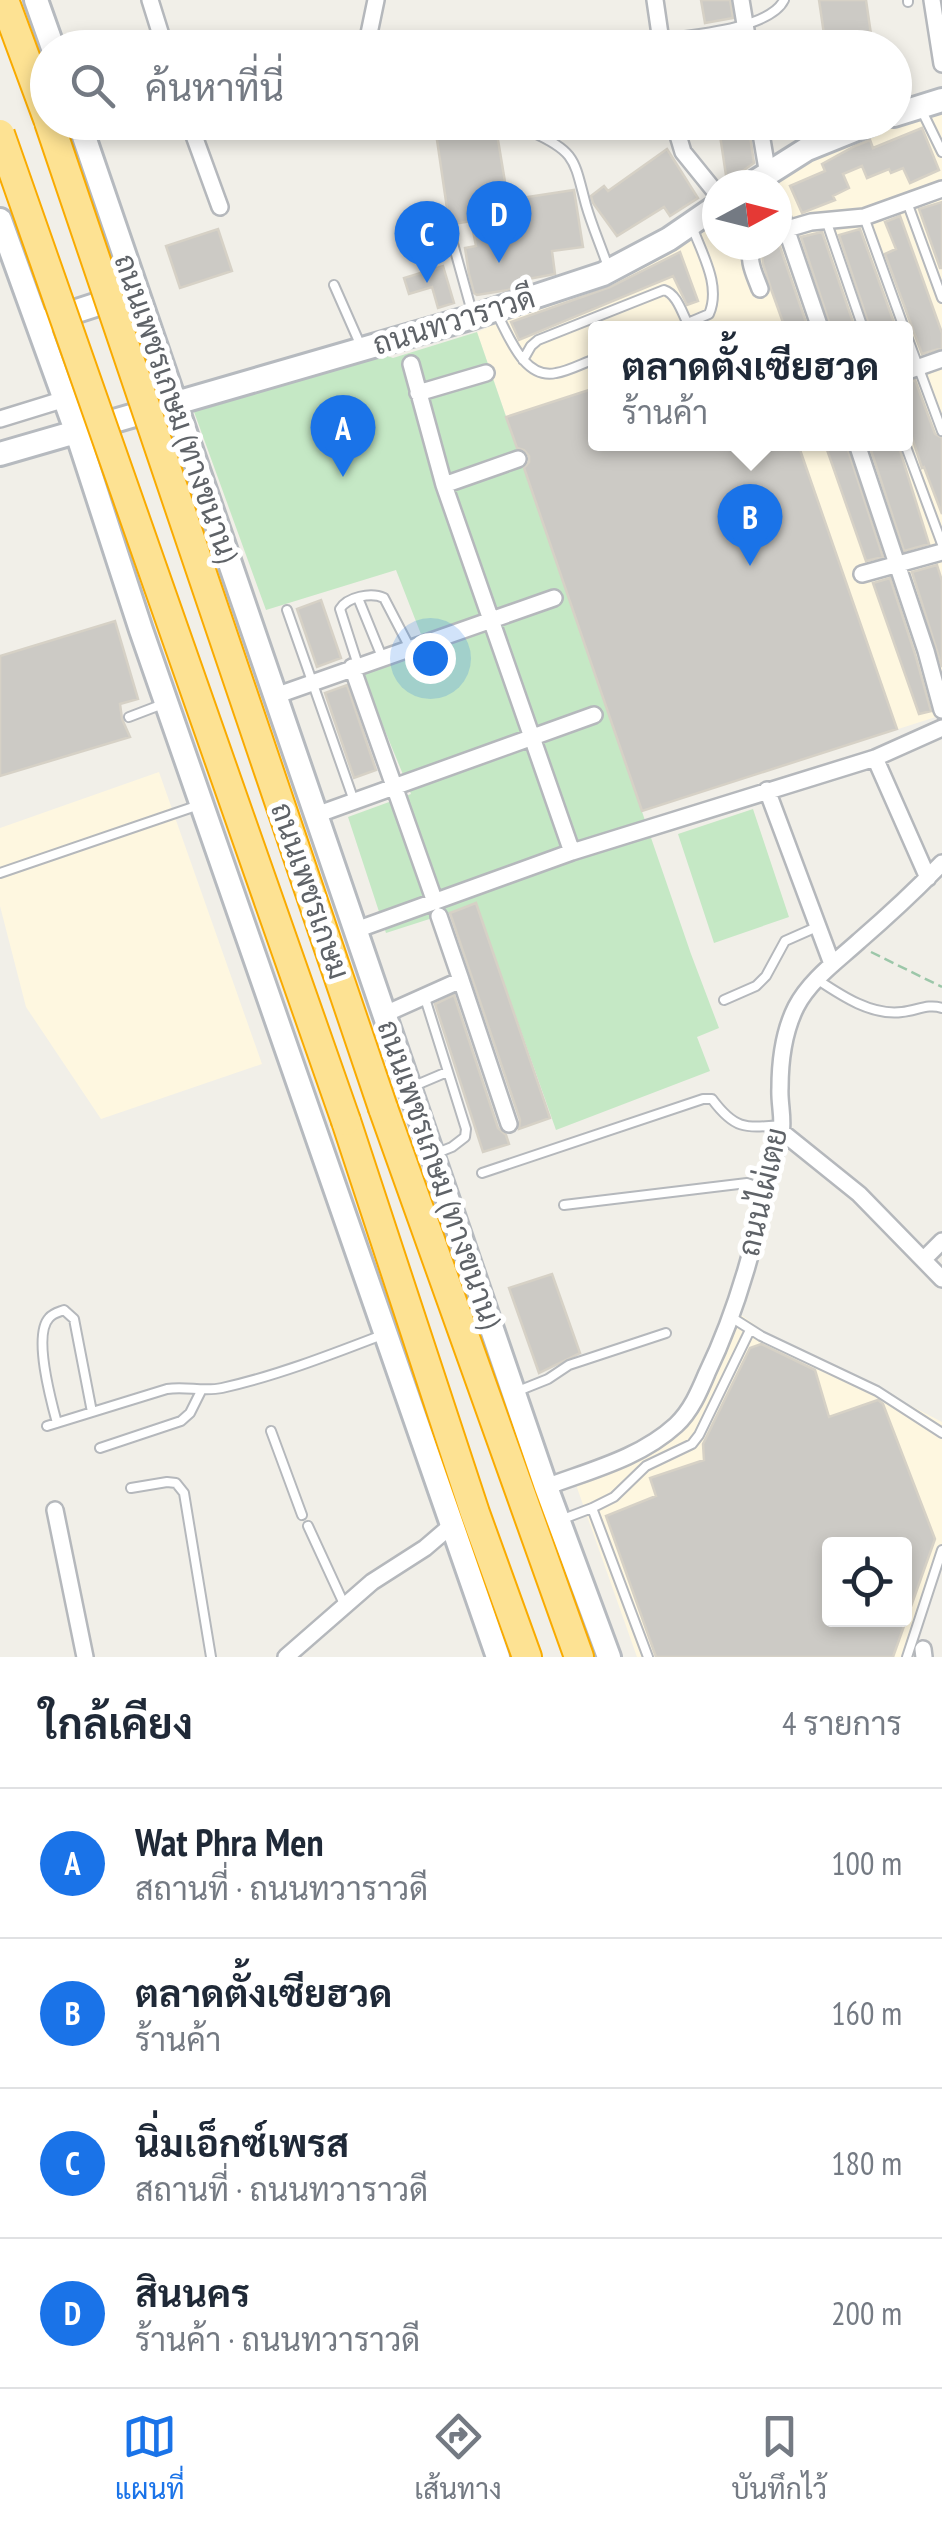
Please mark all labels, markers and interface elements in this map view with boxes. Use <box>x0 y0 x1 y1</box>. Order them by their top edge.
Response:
search box <box>30 30 912 140</box>
icon: search <box>65 58 120 113</box>
text: ค้นหาที่นี่ <box>145 62 284 111</box>
north arrow <box>702 170 792 260</box>
pin: D <box>466 180 532 263</box>
pin: C <box>394 200 460 283</box>
street label: ถนนเพชรเกษม (ทางขนาน) <box>106 248 248 567</box>
street label: ถนนทวาราวดี <box>368 276 539 363</box>
popup <box>588 321 913 451</box>
text: ตลาดตั้งเซียฮวด <box>622 341 879 390</box>
text: ร้านค้า <box>622 391 708 433</box>
pin: A <box>310 394 376 477</box>
pin: B <box>718 484 782 566</box>
your location <box>405 633 456 684</box>
street label: ถนนเพชรเกษม <box>263 797 360 984</box>
street label: ถนนเพชรเกษม (ทางขนาน) <box>369 1014 511 1333</box>
street label: ถนนไผ่เตย <box>728 1124 795 1260</box>
map controls <box>822 1537 912 1627</box>
button: locate <box>822 1537 912 1627</box>
text: ใกล้เคียง <box>40 1696 193 1751</box>
text: 4 รายการ <box>782 1702 902 1744</box>
text: Wat Phra Men <box>135 1817 324 1866</box>
text: A <box>64 1842 81 1884</box>
text: 100 m <box>831 1842 902 1884</box>
text: สถานที่ · ถนนทวาราวดี <box>135 1867 428 1909</box>
text: ตลาดตั้งเซียฮวด <box>135 1968 392 2017</box>
text: B <box>65 1992 80 2034</box>
text: 160 m <box>831 1992 902 2034</box>
text: ร้านค้า <box>135 2018 221 2060</box>
text: นิ่มเอ็กซ์เพรส <box>135 2118 349 2167</box>
text: C <box>65 2142 80 2184</box>
text: 180 m <box>831 2142 902 2184</box>
text: สถานที่ · ถนนทวาราวดี <box>135 2168 428 2210</box>
text: สินนคร <box>135 2268 250 2317</box>
text: D <box>64 2292 81 2334</box>
text: 200 m <box>831 2292 902 2334</box>
text: ร้านค้า · ถนนทวาราวดี <box>135 2318 420 2360</box>
tab: แผนที่ <box>115 2409 185 2507</box>
tab: เส้นทาง <box>414 2409 502 2507</box>
tab: บันทึกไว้ <box>731 2409 827 2507</box>

